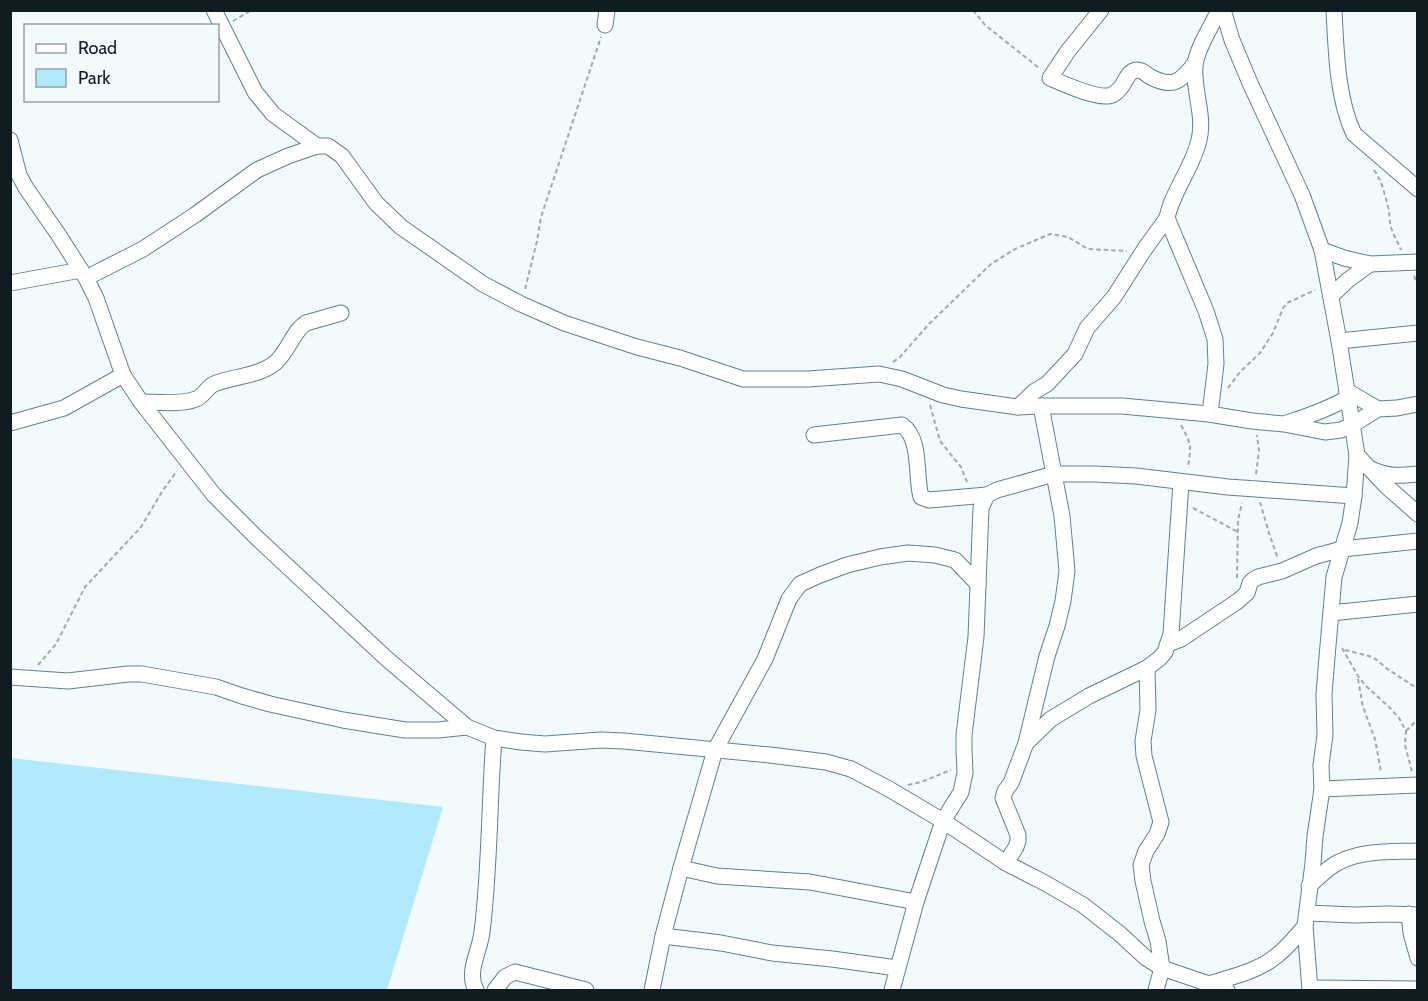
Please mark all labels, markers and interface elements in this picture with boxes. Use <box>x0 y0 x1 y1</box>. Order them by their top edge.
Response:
legend <box>24 24 219 102</box>
text: Road <box>78 37 117 59</box>
text: Park <box>78 67 111 89</box>

